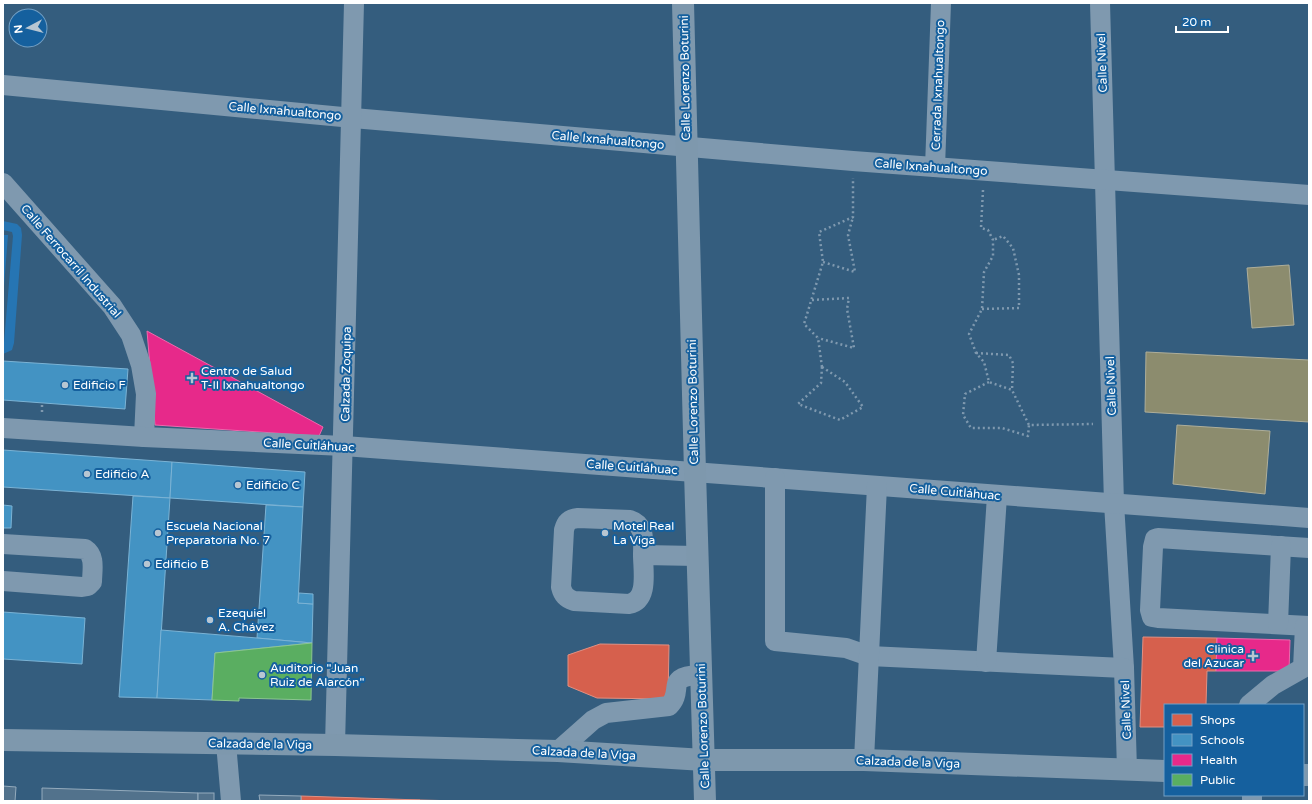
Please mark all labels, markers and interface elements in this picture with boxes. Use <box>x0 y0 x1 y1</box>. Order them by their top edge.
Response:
north arrow <box>8 8 48 48</box>
scale bar <box>1176 8 1228 34</box>
street label: Calle Lorenzo Boturini <box>677 15 693 141</box>
text: 20 m <box>1182 15 1211 29</box>
street label: Cerrada Ixnahualtongo <box>929 20 947 150</box>
text: N <box>12 24 26 34</box>
street label: Calle Nivel <box>1094 33 1110 93</box>
street label: Calle Ixnahualtongo <box>228 99 342 123</box>
street label: Calle Ixnahualtongo <box>551 128 665 152</box>
street label: Calle Ixnahualtongo <box>874 156 988 178</box>
street label: Calle Ferrocarril Industrial <box>18 202 124 320</box>
street label: Calzada Zoquipa <box>338 326 354 422</box>
street label: Calle Lorenzo Boturini <box>685 339 701 465</box>
street label: Calle Nivel <box>1103 356 1119 416</box>
place label: Centro de Salud T-II Ixnahualtongo <box>201 364 305 392</box>
marker: Centro de Salud T-II Ixnahualtongo <box>186 372 198 384</box>
place label: Edificio F <box>73 378 126 392</box>
marker: Edificio F <box>60 380 70 390</box>
street label: Calle Cuitláhuac <box>263 436 355 454</box>
street label: Calle Cuitláhuac <box>586 457 678 477</box>
place label: Edificio A <box>95 467 149 481</box>
marker: Edificio A <box>82 469 92 479</box>
place label: Edificio C <box>246 478 300 492</box>
marker: Edificio C <box>233 480 243 490</box>
street label: Calle Cuitláhuac <box>909 481 1001 503</box>
place label: Escuela Nacional Preparatoria No. 7 <box>166 519 270 547</box>
place label: Motel Real La Viga <box>613 519 674 547</box>
marker: Escuela Nacional Preparatoria No. 7 <box>153 528 163 538</box>
marker: Motel Real La Viga <box>600 528 610 538</box>
place label: Edificio B <box>155 557 209 571</box>
marker: Edificio B <box>142 559 152 569</box>
place label: Ezequiel A. Chávez <box>218 606 275 634</box>
marker: Ezequiel A. Chávez <box>205 615 215 625</box>
place label: Clinica del Azucar <box>1184 642 1244 670</box>
marker: Clinica del Azucar <box>1247 650 1259 662</box>
place label: Auditorio "Juan Ruiz de Alarcón" <box>270 661 364 689</box>
street label: Calle Lorenzo Boturini <box>694 663 712 789</box>
marker: Auditorio "Juan Ruiz de Alarcón" <box>257 670 267 680</box>
street label: Calle Nivel <box>1118 680 1134 740</box>
legend <box>1164 704 1304 796</box>
text: Shops <box>1200 713 1235 727</box>
text: Schools <box>1200 733 1245 747</box>
street label: Calzada de la Viga <box>208 736 312 752</box>
street label: Calzada de la Viga <box>532 743 636 763</box>
street label: Calzada de la Viga <box>856 753 960 771</box>
text: Health <box>1200 753 1237 767</box>
text: Public <box>1200 773 1235 787</box>

